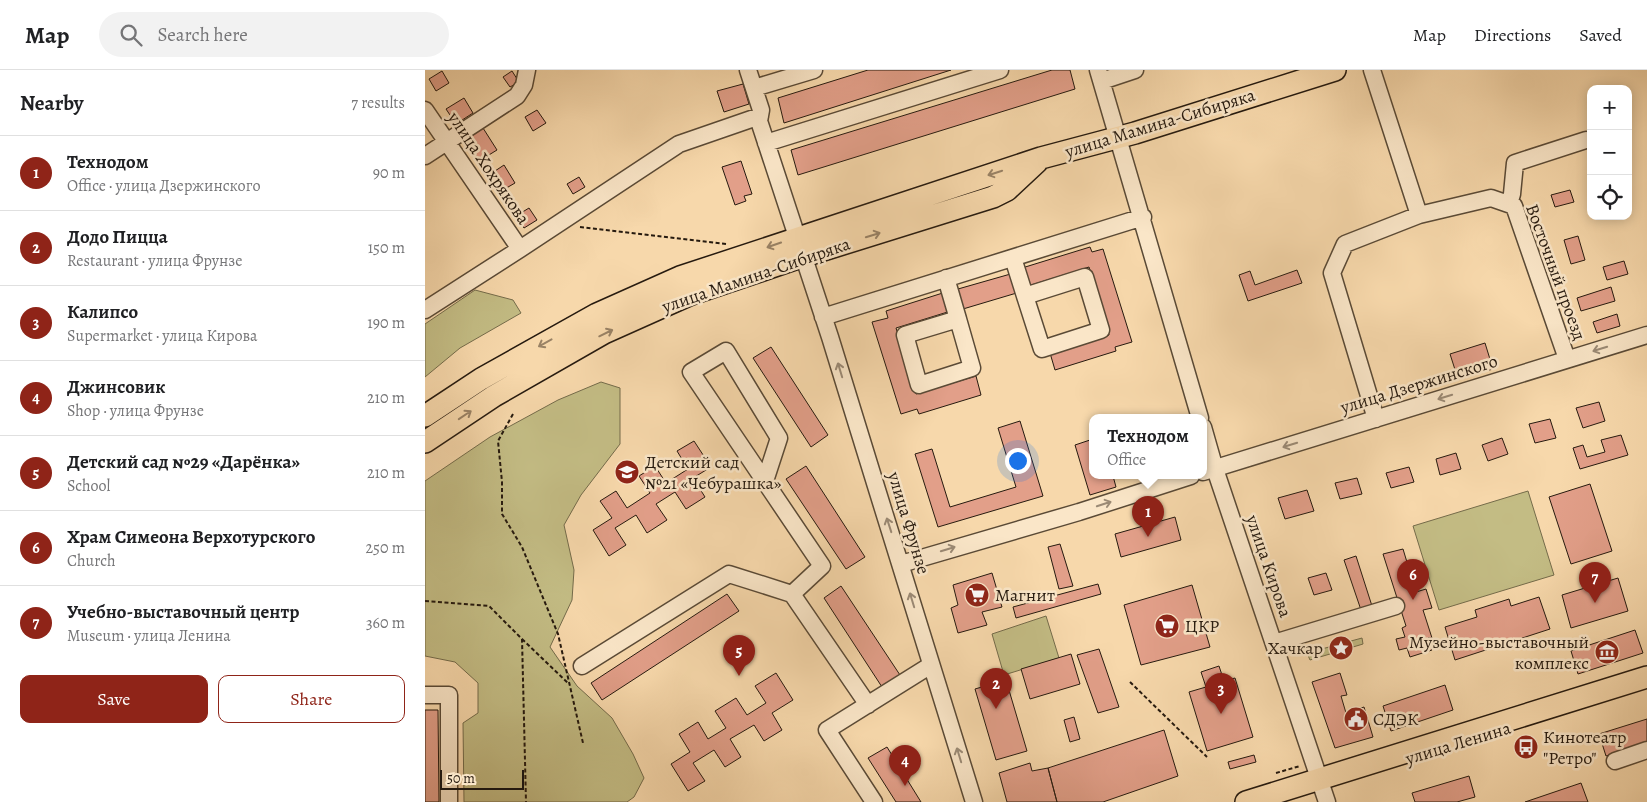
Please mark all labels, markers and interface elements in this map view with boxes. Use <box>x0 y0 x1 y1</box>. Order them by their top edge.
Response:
search box <box>99 12 449 57</box>
text: Map <box>25 19 69 51</box>
icon: search <box>117 21 145 49</box>
text: Search here <box>157 22 248 48</box>
text: Map <box>1413 23 1446 47</box>
text: Directions <box>1474 23 1551 47</box>
text: Saved <box>1579 23 1622 47</box>
street label: улица Мамина-Сибиряка <box>1061 82 1259 164</box>
map controls <box>1587 85 1632 220</box>
button: + <box>1587 85 1632 130</box>
text: Nearby <box>20 89 83 117</box>
text: 7 results <box>351 92 405 114</box>
street label: улица Хохрякова <box>442 106 536 230</box>
button: − <box>1587 130 1632 175</box>
text: Технодом <box>67 149 148 175</box>
text: 1 <box>33 162 39 184</box>
text: 90 m <box>373 162 405 184</box>
one-way arrow <box>987 169 1003 179</box>
text: Office · улица Дзержинского <box>67 175 260 197</box>
button: locate <box>1587 175 1632 220</box>
street label: Восточный проезд <box>1520 201 1592 344</box>
text: Додо Пицца <box>67 224 168 250</box>
one-way arrow <box>865 230 881 240</box>
street label: улица Мамина-Сибиряка <box>658 231 854 319</box>
text: 2 <box>32 237 40 259</box>
text: 150 m <box>368 237 405 259</box>
one-way arrow <box>766 241 782 251</box>
text: Restaurant · улица Фрунзе <box>67 250 242 272</box>
text: Калипсо <box>67 299 138 325</box>
text: 3 <box>33 312 39 334</box>
text: 190 m <box>367 312 405 334</box>
text: Supermarket · улица Кирова <box>67 325 257 347</box>
one-way arrow <box>598 328 613 338</box>
one-way arrow <box>538 339 552 349</box>
one-way arrow <box>1593 345 1609 354</box>
street label: улица Дзержинского <box>1337 349 1501 420</box>
one-way arrow <box>835 363 845 379</box>
text: Джинсовик <box>67 374 166 400</box>
text: 4 <box>32 387 40 409</box>
text: 210 m <box>367 387 405 409</box>
one-way arrow <box>1438 393 1454 403</box>
text: Shop · улица Фрунзе <box>67 400 204 422</box>
one-way arrow <box>458 410 472 420</box>
popup <box>1089 414 1207 479</box>
text: Технодом <box>1107 423 1189 449</box>
one-way arrow <box>1282 441 1298 451</box>
your location <box>1005 448 1031 474</box>
text: Детский сад №29 «Дарёнка» <box>67 449 300 475</box>
text: Office <box>1107 449 1146 471</box>
place label: Детский сад №21 «Чебурашка» <box>645 450 782 495</box>
school or university icon: Детский сад №21 «Чебурашка» <box>614 459 640 485</box>
text: 5 <box>33 462 39 484</box>
text: 210 m <box>367 462 405 484</box>
street label: улица Фрунзе <box>882 468 936 577</box>
text: School <box>67 475 110 497</box>
pin: 1 <box>1132 496 1164 537</box>
one-way arrow <box>1095 499 1111 508</box>
street label: улица Кирова <box>1240 511 1298 621</box>
one-way arrow <box>884 518 894 534</box>
text: Храм Симеона Верхотурского <box>67 524 315 550</box>
text: 6 <box>32 537 40 559</box>
text: 250 m <box>366 537 405 559</box>
one-way arrow <box>939 544 955 554</box>
text: Church <box>67 550 116 572</box>
pin: 6 <box>1397 559 1429 600</box>
pin: 7 <box>1579 562 1611 603</box>
supermarket icon: Магнит <box>964 582 990 608</box>
place label: Магнит <box>995 583 1055 607</box>
one-way arrow <box>907 592 917 608</box>
text: Учебно-выставочный центр <box>67 599 299 625</box>
text: 7 <box>33 612 39 634</box>
text: 360 m <box>366 612 405 634</box>
supermarket icon: ЦКР <box>1154 613 1180 639</box>
place label: ЦКР <box>1185 614 1219 638</box>
text: Museum · улица Ленина <box>67 625 231 647</box>
place label: Музейно-выставочный комплекс <box>1409 630 1589 675</box>
pin: 5 <box>723 635 755 676</box>
place icon: Хачкар <box>1328 635 1354 661</box>
place label: Хачкар <box>1268 636 1323 660</box>
museum icon: Музейно-выставочный комплекс <box>1594 639 1620 665</box>
pin: 2 <box>980 668 1012 709</box>
pin: 3 <box>1205 673 1237 714</box>
button: Save <box>20 675 208 723</box>
button: Share <box>218 675 405 723</box>
public building icon: СДЭК <box>1343 706 1369 732</box>
place label: СДЭК <box>1373 707 1419 731</box>
street label: улица Ленина <box>1401 715 1514 771</box>
place label: Кинотеатр "Ретро" <box>1543 725 1627 770</box>
bus stop icon: Кинотеатр "Ретро" <box>1513 734 1539 760</box>
pin: 4 <box>889 745 921 786</box>
one-way arrow <box>954 748 964 764</box>
scale bar <box>440 767 524 790</box>
text: 50 m <box>447 769 475 788</box>

